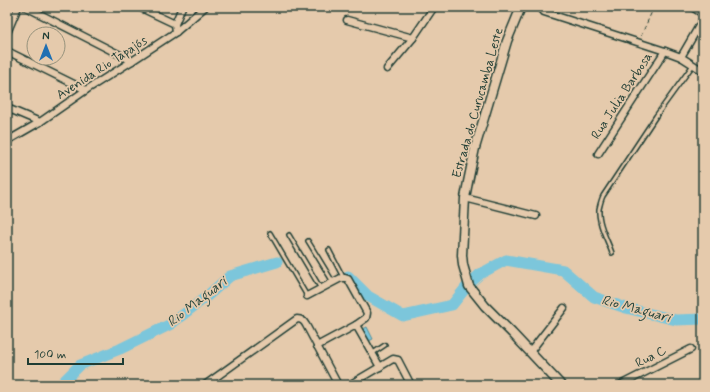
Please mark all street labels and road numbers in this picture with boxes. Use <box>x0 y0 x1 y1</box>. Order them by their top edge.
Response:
street label: Estrada do Curucamba Leste <box>448 26 508 180</box>
street label: Avenida Rio Tapajós <box>53 32 151 104</box>
street label: Rua Julia Barbosa <box>588 49 657 143</box>
street label: Rua C <box>633 342 669 372</box>

